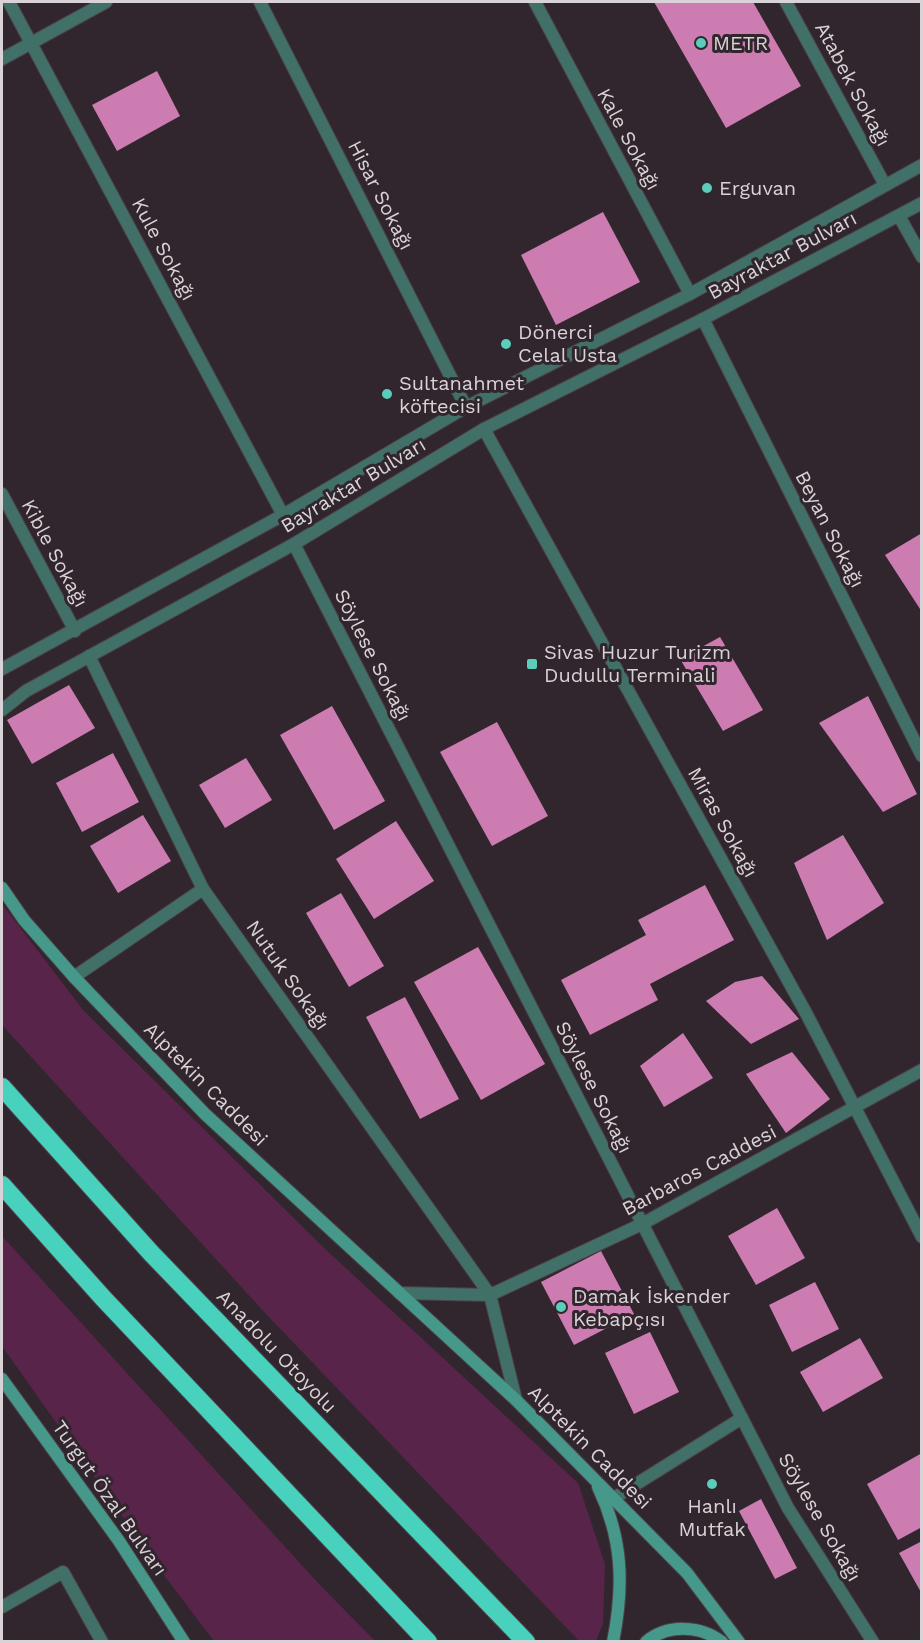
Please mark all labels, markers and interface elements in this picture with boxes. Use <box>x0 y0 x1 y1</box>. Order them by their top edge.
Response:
street label: Atabek Sokağı <box>810 18 896 150</box>
place label: METR <box>713 31 768 55</box>
marker: METR <box>694 36 708 50</box>
street label: Kale Sokağı <box>592 84 666 194</box>
street label: Hisar Sokağı <box>343 136 419 254</box>
place label: Erguvan <box>719 176 796 200</box>
marker: Erguvan <box>700 181 714 195</box>
street label: Kule Sokağı <box>127 194 201 304</box>
street label: Bayraktar Bulvarı <box>704 206 860 304</box>
place label: Dönerci Celal Usta <box>518 320 617 367</box>
marker: Dönerci Celal Usta <box>499 337 513 351</box>
place label: Sultanahmet köftecisi <box>399 371 525 418</box>
marker: Sultanahmet köftecisi <box>380 387 394 401</box>
street label: Bayraktar Bulvarı <box>276 432 430 538</box>
street label: Beyan Sokağı <box>790 467 870 591</box>
street label: Kible Sokağı <box>17 495 93 611</box>
street label: Söylese Sokağı <box>329 585 417 725</box>
place label: Sivas Huzur Turizm Dudullu Terminali <box>544 640 731 687</box>
marker: Sivas Huzur Turizm Dudullu Terminali <box>525 657 539 671</box>
street label: Miras Sokağı <box>683 763 763 881</box>
street label: Nutuk Sokağı <box>241 915 335 1035</box>
street label: Alptekin Caddesi <box>139 1017 273 1151</box>
street label: Söylese Sokağı <box>550 1017 638 1157</box>
street label: Barbaros Caddesi <box>618 1119 780 1221</box>
street label: Anadolu Otoyolu <box>212 1284 342 1418</box>
place label: Damak İskender Kebapçısı <box>573 1284 730 1331</box>
marker: Damak İskender Kebapçısı <box>554 1300 568 1314</box>
street label: Alptekin Caddesi <box>523 1380 657 1514</box>
street label: Turgut Özal Bulvarı <box>47 1416 173 1580</box>
street label: Söylese Sokağı <box>773 1448 867 1586</box>
marker: Hanlı Mutfak <box>705 1477 719 1491</box>
place label: Hanlı Mutfak <box>678 1494 746 1541</box>

